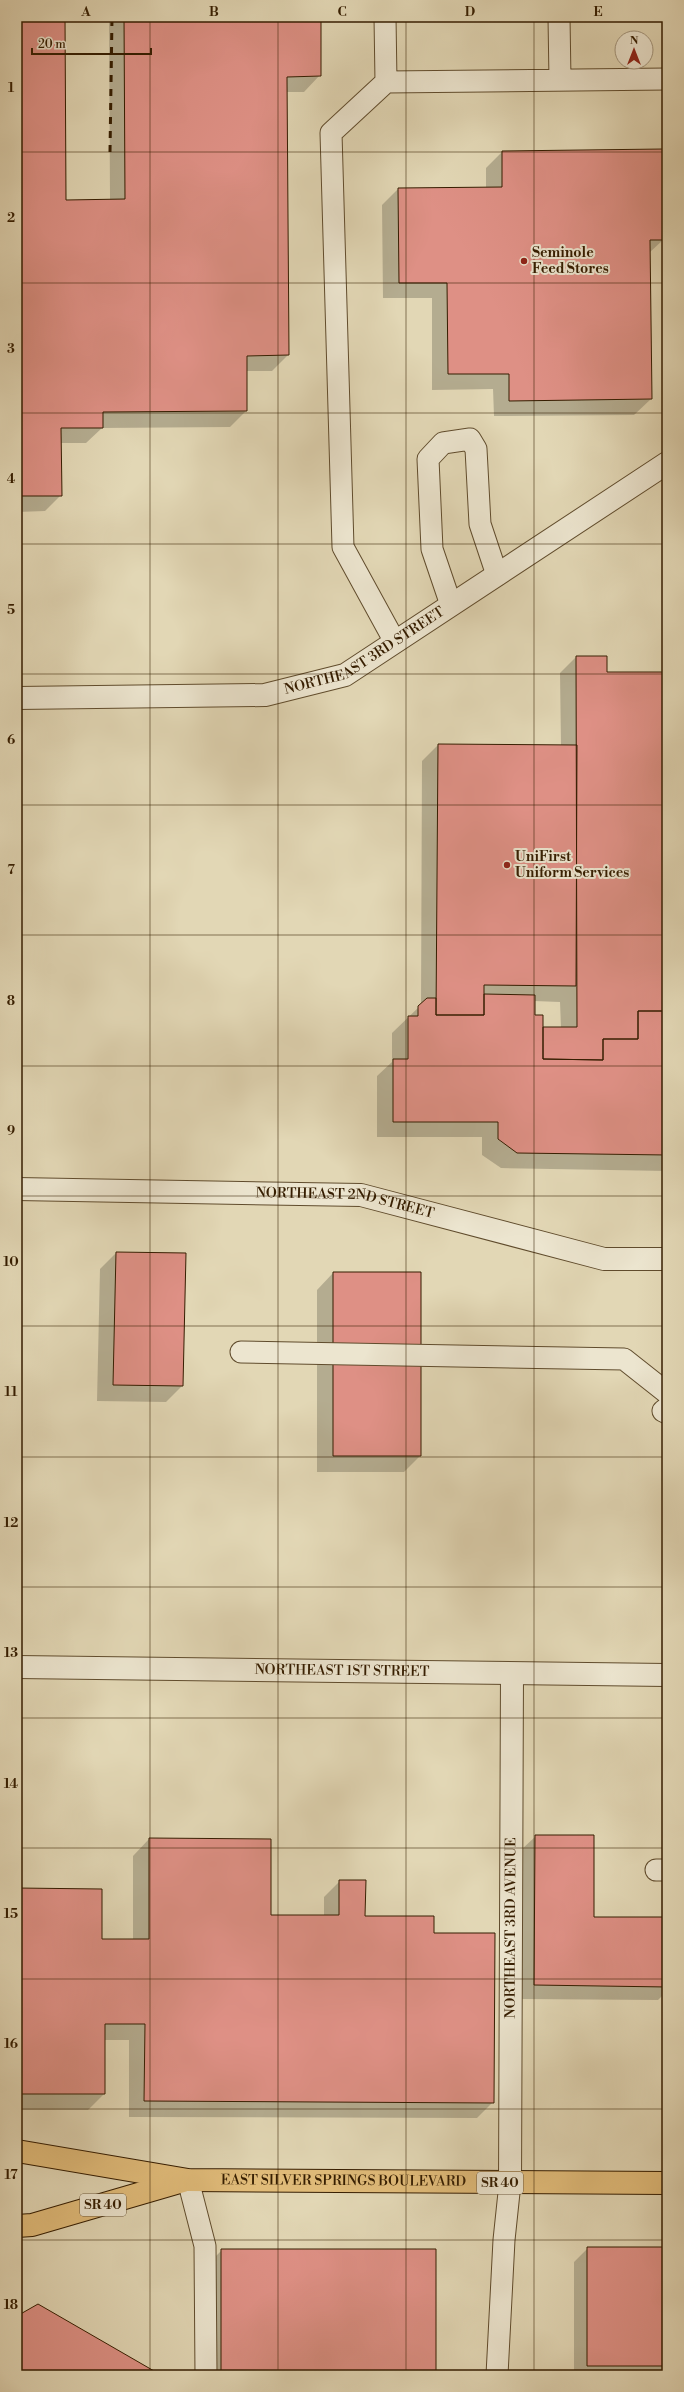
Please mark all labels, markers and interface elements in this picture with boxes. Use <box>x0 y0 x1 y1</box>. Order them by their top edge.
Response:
text: A <box>80 4 91 20</box>
text: B <box>209 4 219 20</box>
text: C <box>337 4 347 20</box>
text: D <box>465 4 475 20</box>
text: E <box>593 4 603 20</box>
scale bar <box>32 30 151 56</box>
north arrow <box>614 30 654 70</box>
text: N <box>630 34 639 48</box>
text: 20 m <box>38 37 66 52</box>
text: 1 <box>8 80 15 96</box>
text: 2 <box>7 210 15 226</box>
place label: Seminole Feed Stores <box>532 244 609 278</box>
marker: Seminole Feed Stores <box>519 256 529 266</box>
text: 3 <box>7 341 15 357</box>
text: 4 <box>7 471 16 487</box>
text: 5 <box>7 602 15 618</box>
street label: NORTHEAST 3RD STREET <box>282 603 448 699</box>
text: 6 <box>7 732 15 748</box>
place label: UniFirst Uniform Services <box>515 848 629 882</box>
marker: UniFirst Uniform Services <box>502 860 512 870</box>
text: 7 <box>7 862 15 878</box>
text: 8 <box>7 993 15 1009</box>
text: 9 <box>7 1123 15 1139</box>
street label: NORTHEAST 2ND STREET <box>256 1184 436 1223</box>
text: 10 <box>3 1254 19 1270</box>
text: 11 <box>5 1384 18 1400</box>
text: 12 <box>4 1515 18 1531</box>
text: 13 <box>4 1645 18 1661</box>
street label: NORTHEAST 1ST STREET <box>254 1661 430 1681</box>
text: 14 <box>4 1776 18 1792</box>
street label: NORTHEAST 3RD AVENUE <box>502 1837 520 2019</box>
text: 15 <box>4 1906 18 1922</box>
text: 16 <box>4 2036 18 2052</box>
text: 17 <box>4 2167 18 2183</box>
street label: EAST SILVER SPRINGS BOULEVARD <box>221 2171 466 2191</box>
road number: SR 40 <box>477 2172 523 2194</box>
road number: SR 40 <box>80 2194 126 2216</box>
text: 18 <box>4 2297 18 2313</box>

